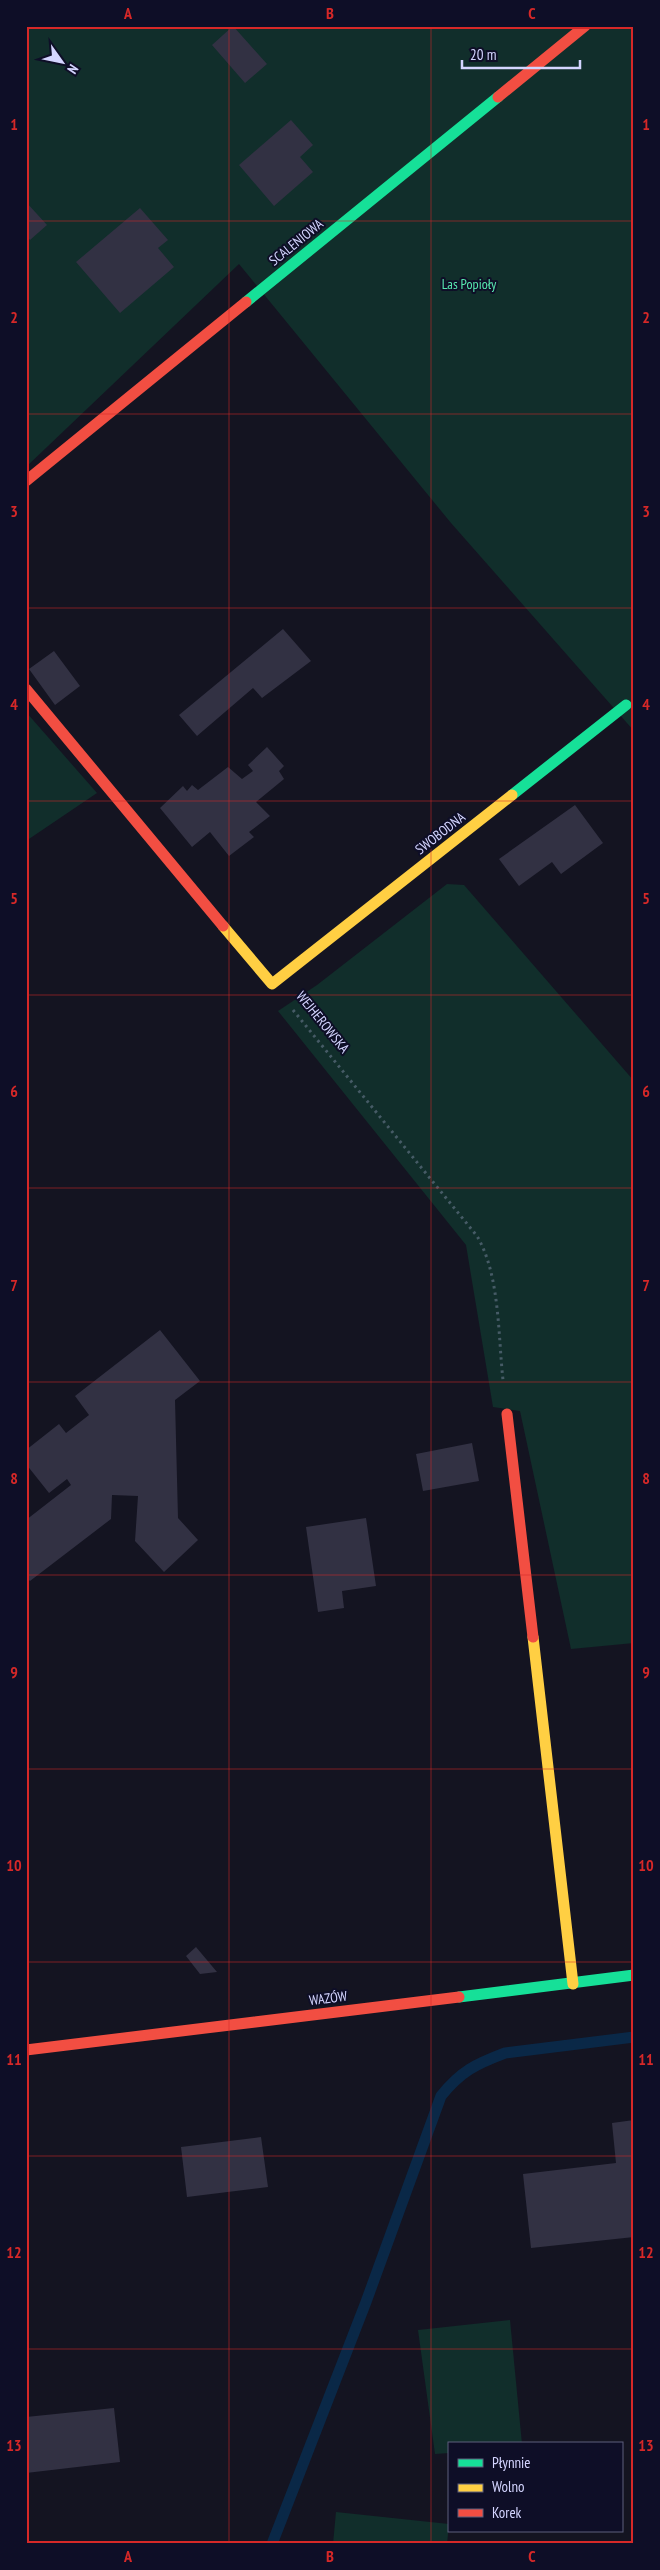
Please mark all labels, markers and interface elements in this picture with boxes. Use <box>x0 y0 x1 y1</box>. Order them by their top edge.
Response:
text: A <box>123 3 133 23</box>
text: B <box>326 3 334 23</box>
text: C <box>528 3 536 23</box>
north arrow <box>38 38 88 88</box>
scale bar <box>462 38 580 70</box>
text: 20 m <box>470 45 496 64</box>
text: N <box>63 61 83 77</box>
text: 1 <box>10 114 18 134</box>
text: 1 <box>642 114 650 134</box>
street label: SCALENIOWA <box>265 215 327 269</box>
park label: Las Popioły <box>442 275 497 293</box>
text: 2 <box>10 307 18 327</box>
text: 2 <box>642 307 650 327</box>
text: 3 <box>10 501 18 521</box>
text: 3 <box>642 501 650 521</box>
text: 4 <box>10 694 18 714</box>
text: 4 <box>642 694 650 714</box>
street label: SWOBODNA <box>411 808 469 858</box>
text: 5 <box>10 888 18 908</box>
text: 5 <box>642 888 650 908</box>
street label: WEJHEROWSKA <box>293 987 354 1057</box>
text: 6 <box>10 1081 18 1101</box>
text: 6 <box>642 1081 650 1101</box>
text: 7 <box>10 1275 18 1295</box>
text: 7 <box>642 1275 650 1295</box>
text: 8 <box>10 1468 18 1488</box>
text: 8 <box>642 1468 650 1488</box>
text: 9 <box>10 1662 18 1682</box>
text: 9 <box>642 1662 650 1682</box>
text: 10 <box>6 1855 22 1875</box>
text: 10 <box>638 1855 654 1875</box>
street label: WAZÓW <box>308 1987 349 2009</box>
text: 11 <box>6 2049 22 2069</box>
text: 11 <box>638 2049 654 2069</box>
text: 12 <box>6 2242 22 2262</box>
text: 12 <box>638 2242 654 2262</box>
text: 13 <box>6 2435 22 2455</box>
text: 13 <box>638 2435 654 2455</box>
legend <box>448 2442 622 2532</box>
text: Płynnie <box>492 2453 531 2472</box>
text: Wolno <box>492 2477 525 2496</box>
text: Korek <box>492 2503 522 2522</box>
text: A <box>123 2546 133 2566</box>
text: B <box>326 2546 334 2566</box>
text: C <box>528 2546 536 2566</box>

